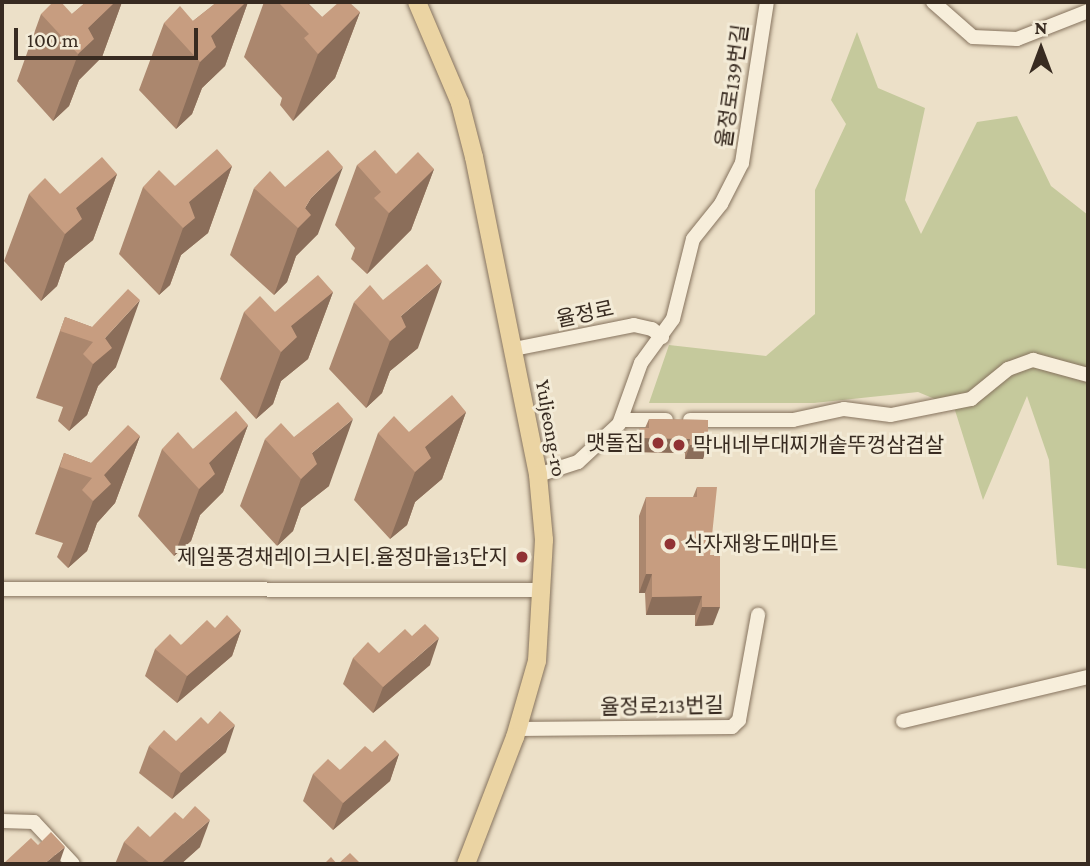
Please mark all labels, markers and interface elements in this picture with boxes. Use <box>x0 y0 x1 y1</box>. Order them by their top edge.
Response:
scale bar <box>18 14 201 58</box>
north arrow <box>1006 14 1076 84</box>
text: N <box>1035 17 1047 38</box>
street label: 율정로139번길 <box>711 23 753 149</box>
text: 100 m <box>27 28 79 52</box>
street label: 율정로 <box>554 296 616 332</box>
street label: Yuljeong-ro <box>530 378 572 478</box>
place label: 맷돌집 <box>586 430 644 456</box>
place label: 막내네부대찌개솥뚜껑삼겹살 <box>693 432 944 458</box>
marker: 맷돌집 <box>650 435 666 451</box>
marker: 막내네부대찌개솥뚜껑삼겹살 <box>671 437 687 453</box>
place label: 식자재왕도매마트 <box>684 531 839 557</box>
marker: 식자재왕도매마트 <box>662 536 678 552</box>
place label: 제일풍경채레이크시티.율정마을13단지 <box>177 544 508 570</box>
marker: 제일풍경채레이크시티.율정마을13단지 <box>514 549 530 565</box>
street label: 율정로213번길 <box>600 692 724 720</box>

